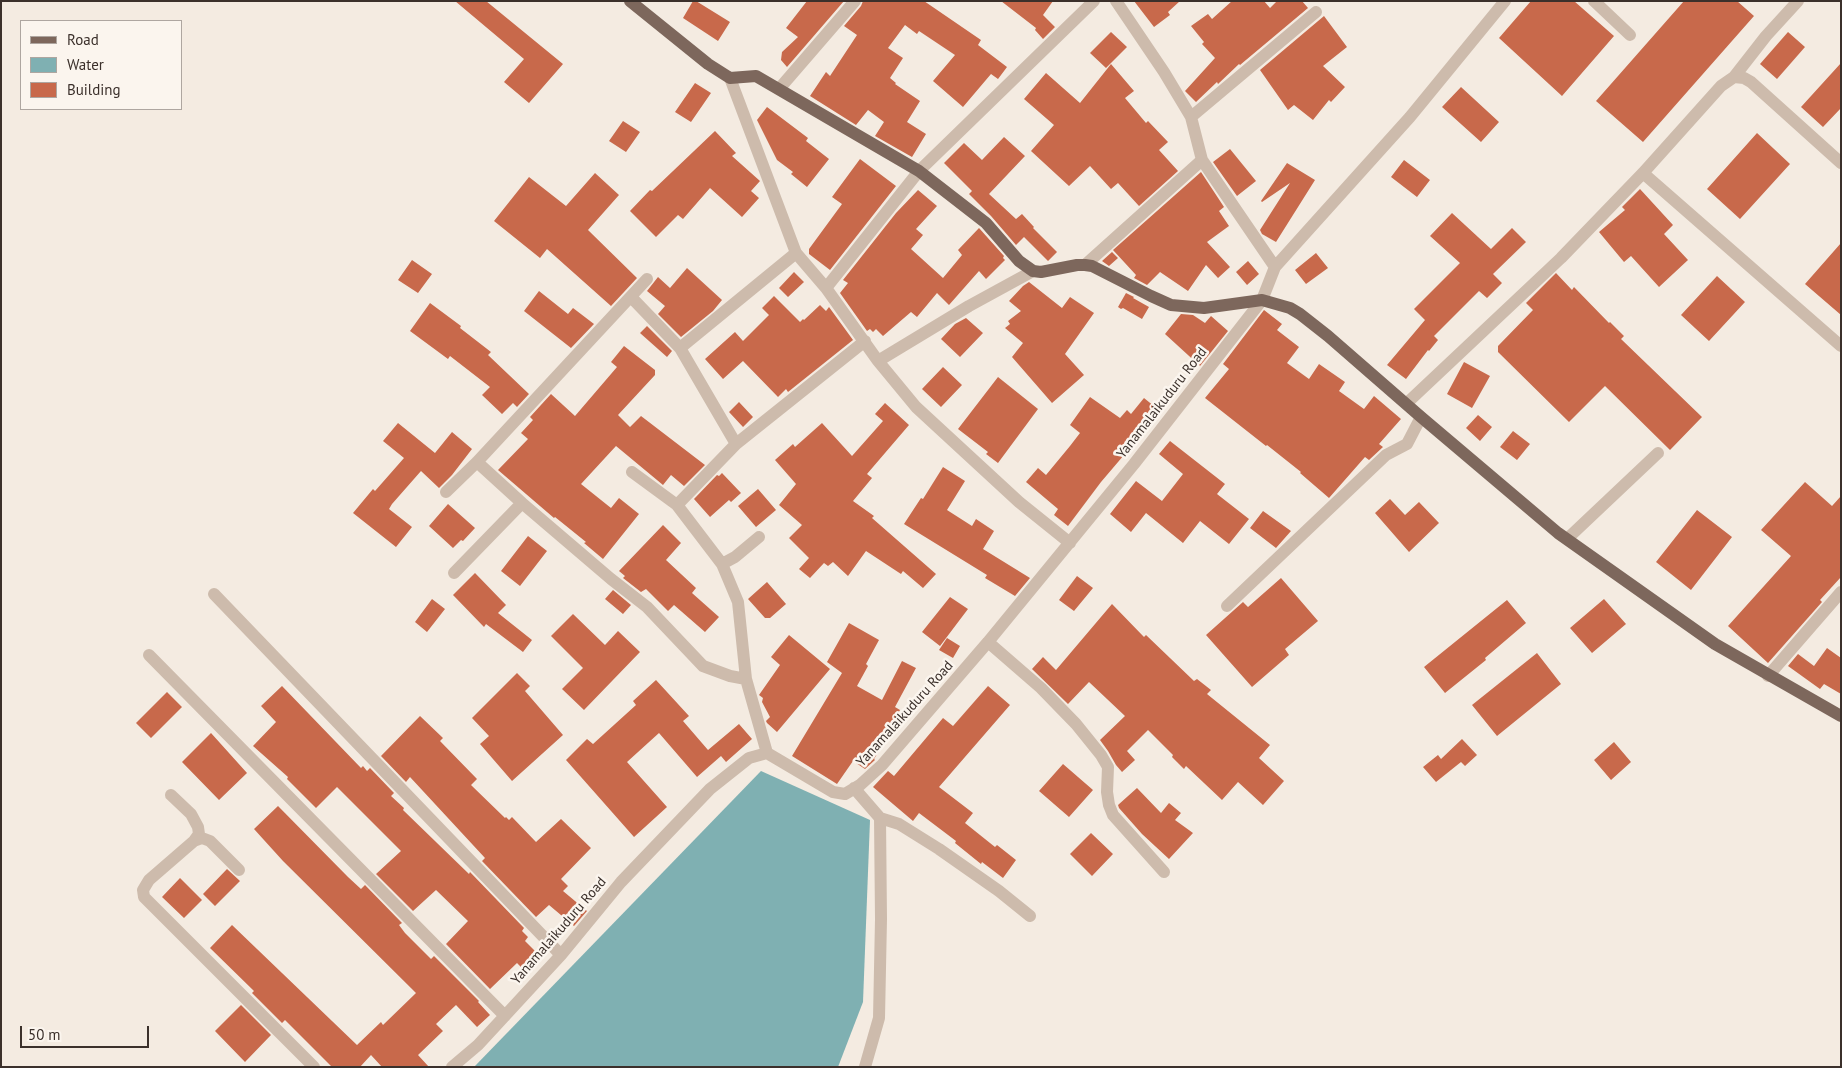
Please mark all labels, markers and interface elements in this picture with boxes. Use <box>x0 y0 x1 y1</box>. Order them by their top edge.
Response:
legend <box>20 20 182 110</box>
text: Road <box>67 30 99 49</box>
text: Water <box>67 55 104 74</box>
text: Building <box>67 80 121 99</box>
street label: Yanamalaikuduru Road <box>1113 344 1211 462</box>
street label: Yanamalaikuduru Road <box>853 658 957 770</box>
street label: Yanamalaikuduru Road <box>508 874 610 988</box>
scale bar <box>22 1016 151 1048</box>
text: 50 m <box>28 1025 61 1044</box>

